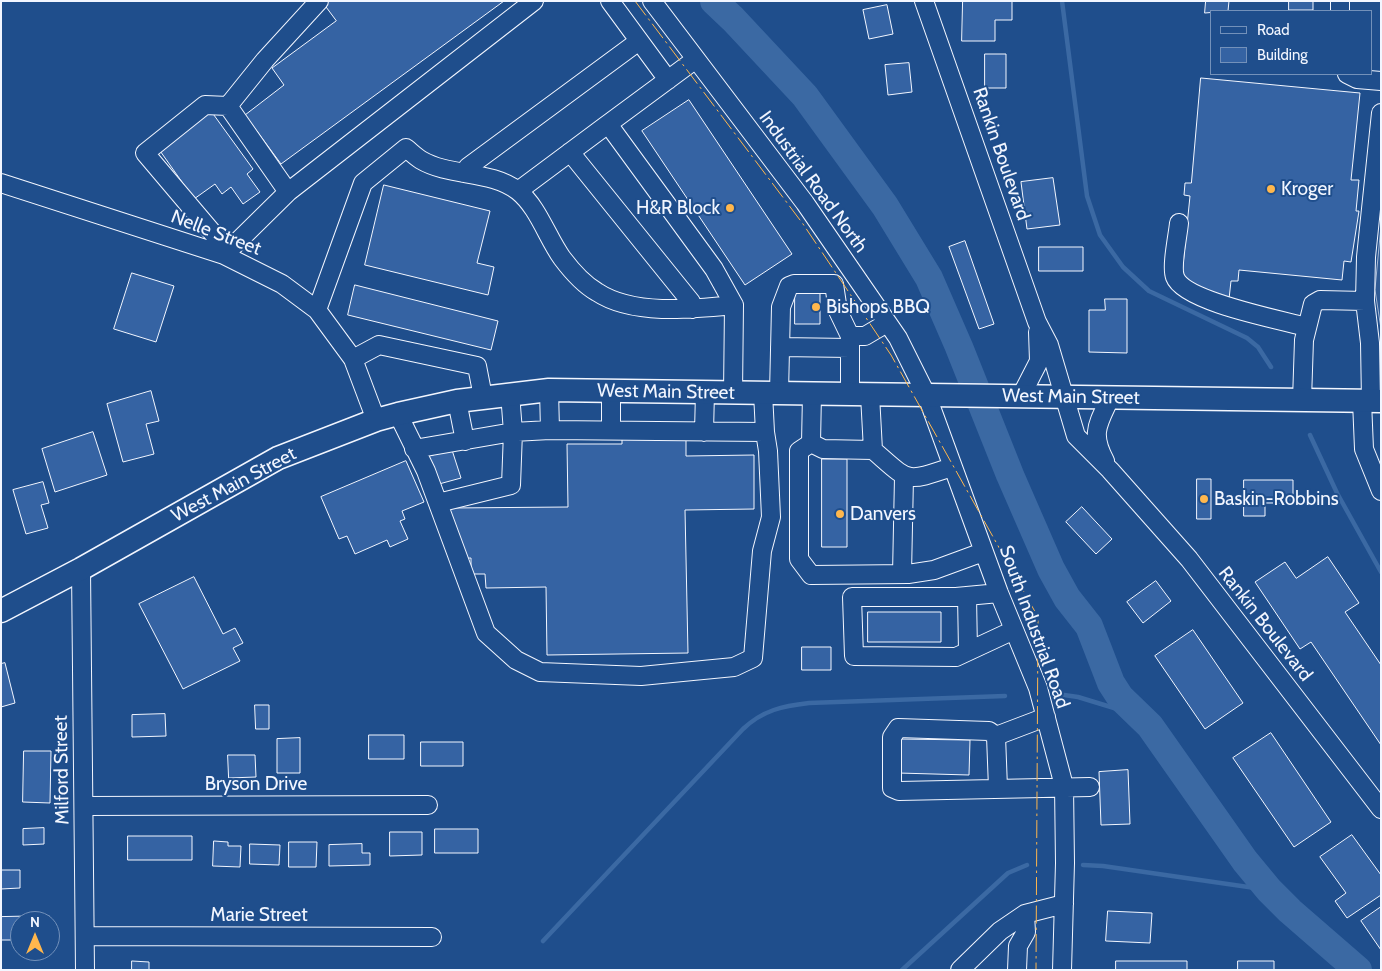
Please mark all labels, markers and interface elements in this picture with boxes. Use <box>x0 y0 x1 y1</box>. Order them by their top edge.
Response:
legend <box>1210 10 1372 75</box>
text: Road <box>1257 21 1290 39</box>
text: Building <box>1257 46 1308 64</box>
street label: Rankin Boulevard <box>968 85 1034 223</box>
street label: Industrial Road North <box>754 107 872 257</box>
place label: Kroger <box>1281 178 1333 200</box>
marker: Kroger <box>1265 183 1277 195</box>
place label: H&R Block <box>636 197 720 219</box>
marker: H&R Block <box>724 202 736 214</box>
street label: Nelle Street <box>168 205 264 261</box>
place label: Bishops BBQ <box>826 296 930 318</box>
marker: Bishops BBQ <box>810 301 822 313</box>
street label: West Main Street <box>597 379 735 405</box>
street label: West Main Street <box>1002 384 1140 410</box>
street label: West Main Street <box>168 443 300 527</box>
place label: Baskin-Robbins <box>1214 488 1339 510</box>
marker: Baskin-Robbins <box>1198 493 1210 505</box>
place label: Danvers <box>850 503 916 525</box>
marker: Danvers <box>834 508 846 520</box>
street label: South Industrial Road <box>994 542 1074 712</box>
street label: Rankin Boulevard <box>1213 562 1317 686</box>
street label: Milford Street <box>50 715 74 825</box>
street label: Bryson Drive <box>205 773 307 795</box>
street label: Marie Street <box>210 904 308 926</box>
north arrow <box>10 911 60 961</box>
text: N <box>30 913 40 931</box>

